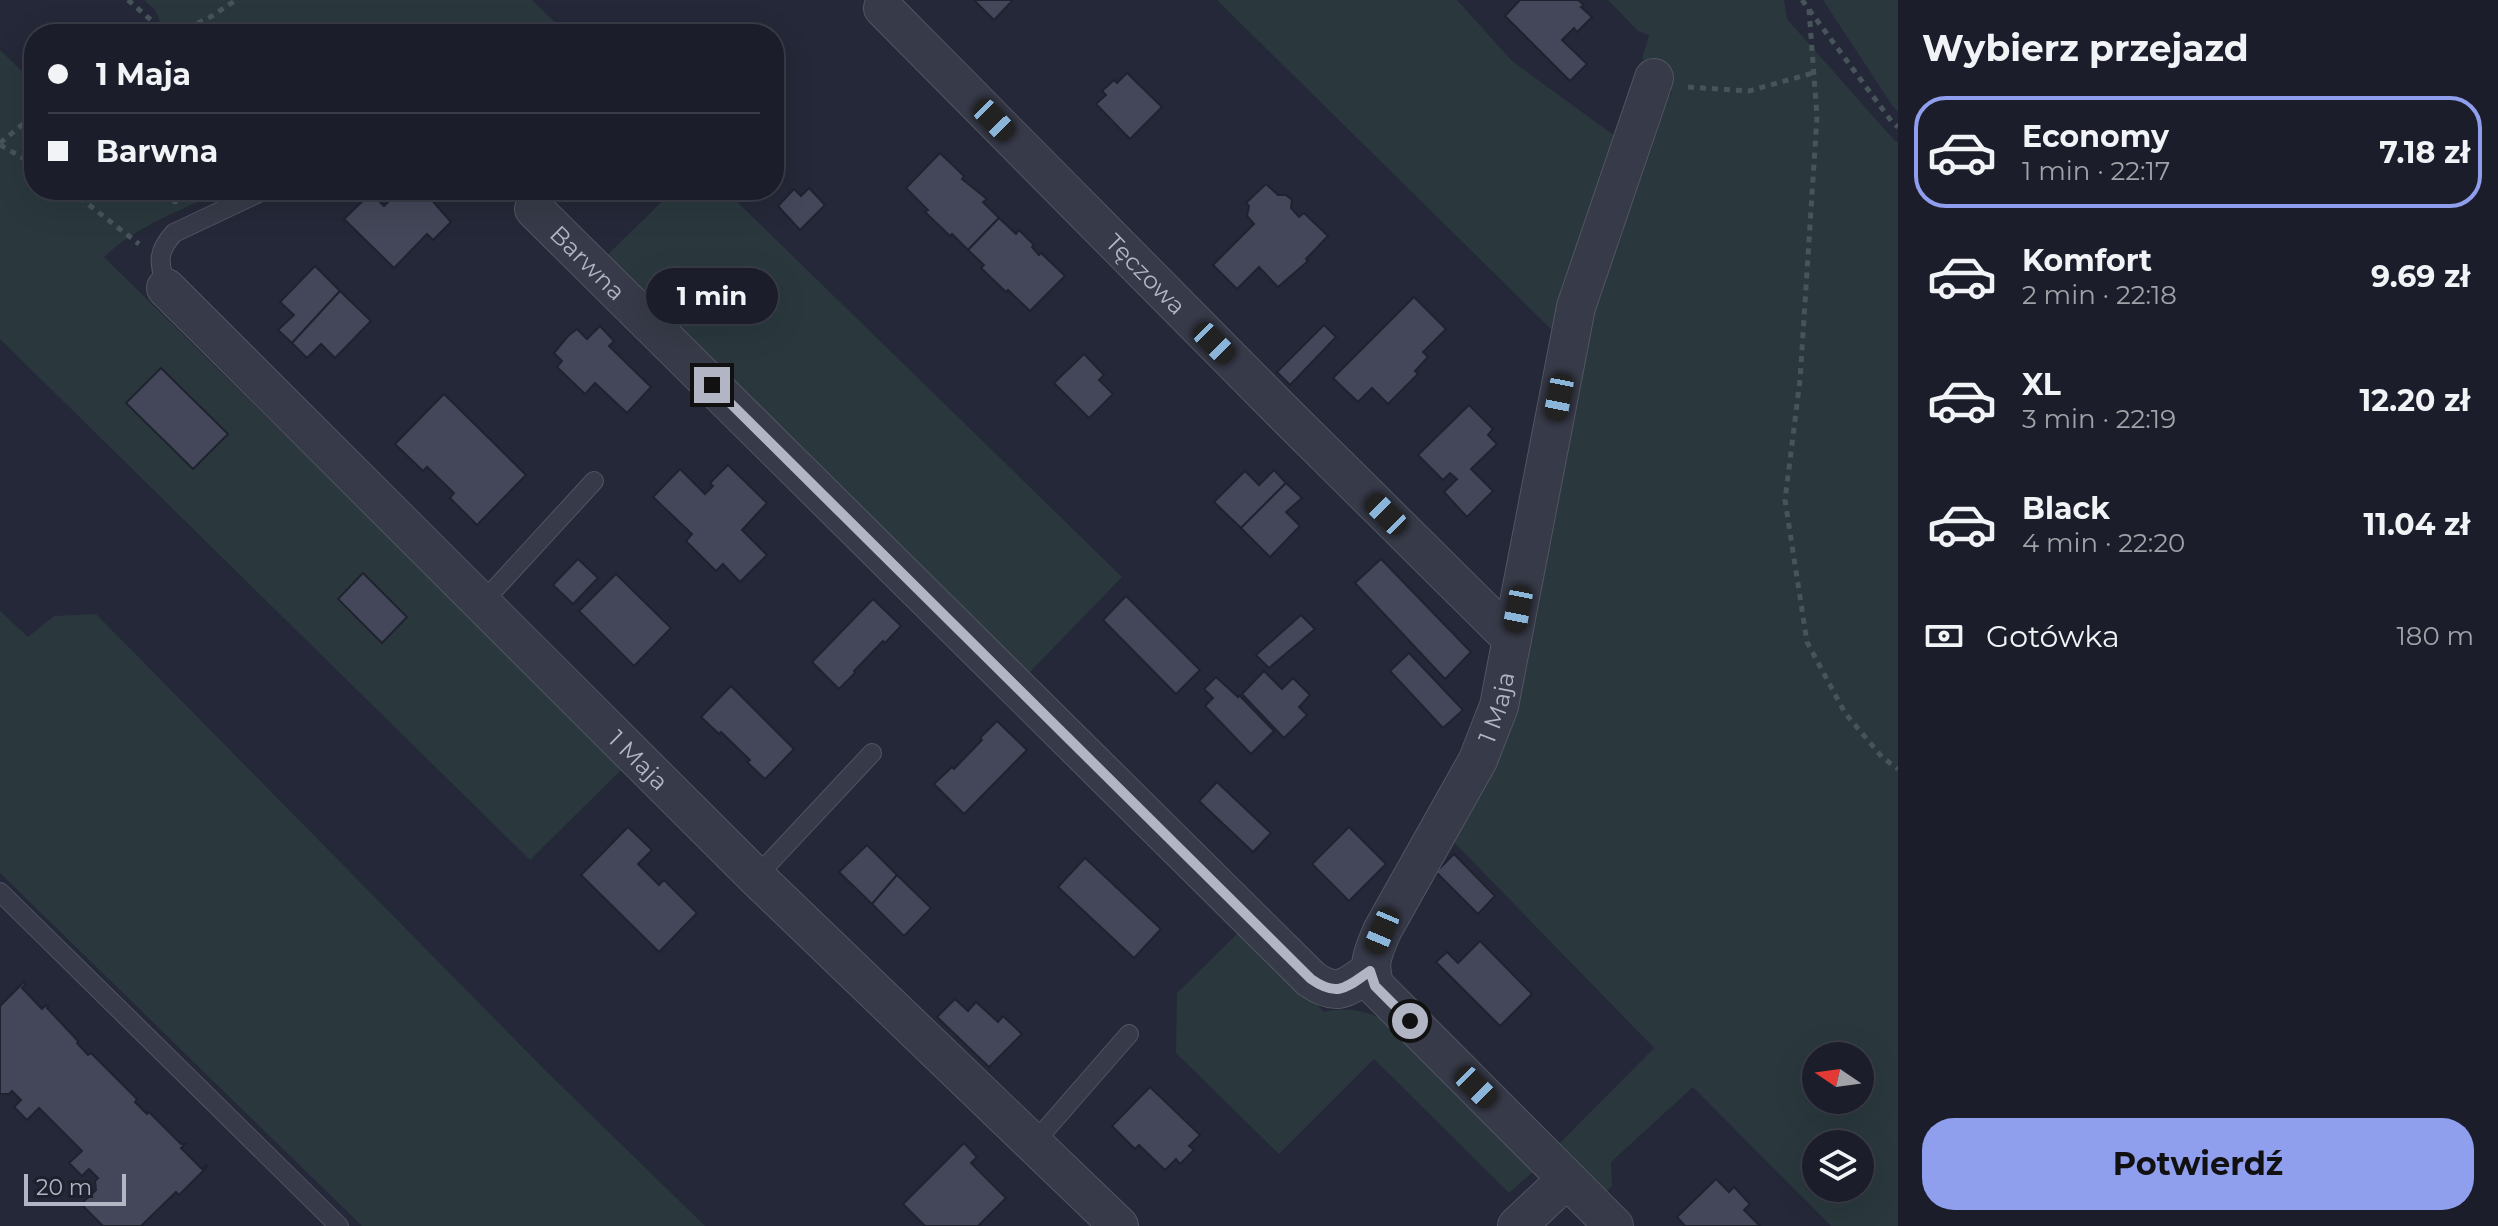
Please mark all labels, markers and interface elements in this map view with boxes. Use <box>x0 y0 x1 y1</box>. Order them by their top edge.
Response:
text: Wybierz przejazd <box>1922 26 2249 70</box>
text: 1 Maja <box>96 56 191 93</box>
car <box>969 94 1019 146</box>
icon: car <box>1926 116 1998 188</box>
text: Economy <box>2022 118 2169 155</box>
text: Barwna <box>96 133 218 170</box>
text: 7.18 zł <box>2379 134 2470 171</box>
text: 1 min · 22:17 <box>2022 155 2170 187</box>
street label: Barwna <box>544 219 631 306</box>
street label: Tęczowa <box>1100 227 1192 320</box>
icon: car <box>1926 240 1998 312</box>
text: Komfort <box>2022 242 2152 279</box>
text: 9.69 zł <box>2371 258 2470 295</box>
callout: 1 min <box>646 269 778 325</box>
text: 2 min · 22:18 <box>2022 279 2177 311</box>
text: 1 min <box>677 280 747 312</box>
car <box>1189 318 1239 368</box>
icon: car <box>1926 364 1998 436</box>
text: XL <box>2022 366 2061 403</box>
route end <box>694 367 730 403</box>
car <box>1543 371 1575 423</box>
text: 12.20 zł <box>2359 382 2470 419</box>
text: 3 min · 22:19 <box>2022 403 2176 435</box>
icon: car <box>1926 488 1998 560</box>
car <box>1361 489 1411 539</box>
text: Black <box>2022 490 2110 527</box>
text: 11.04 zł <box>2363 506 2470 543</box>
text: 4 min · 22:20 <box>2022 527 2185 559</box>
car <box>1502 583 1534 635</box>
icon: cash <box>1922 614 1966 658</box>
text: Gotówka <box>1986 618 2120 655</box>
text: 180 m <box>2396 620 2474 652</box>
street label: 1 Maja <box>1472 669 1520 747</box>
street label: 1 Maja <box>603 724 675 796</box>
car <box>1362 904 1402 958</box>
route start <box>1392 1003 1428 1039</box>
north arrow <box>1802 1042 1874 1114</box>
map controls <box>1802 1042 1874 1202</box>
car <box>1451 1062 1501 1112</box>
button: Potwierdź <box>1922 1118 2474 1210</box>
button: layers <box>1802 1130 1874 1202</box>
scale bar <box>24 1170 126 1206</box>
text: 20 m <box>36 1174 92 1201</box>

